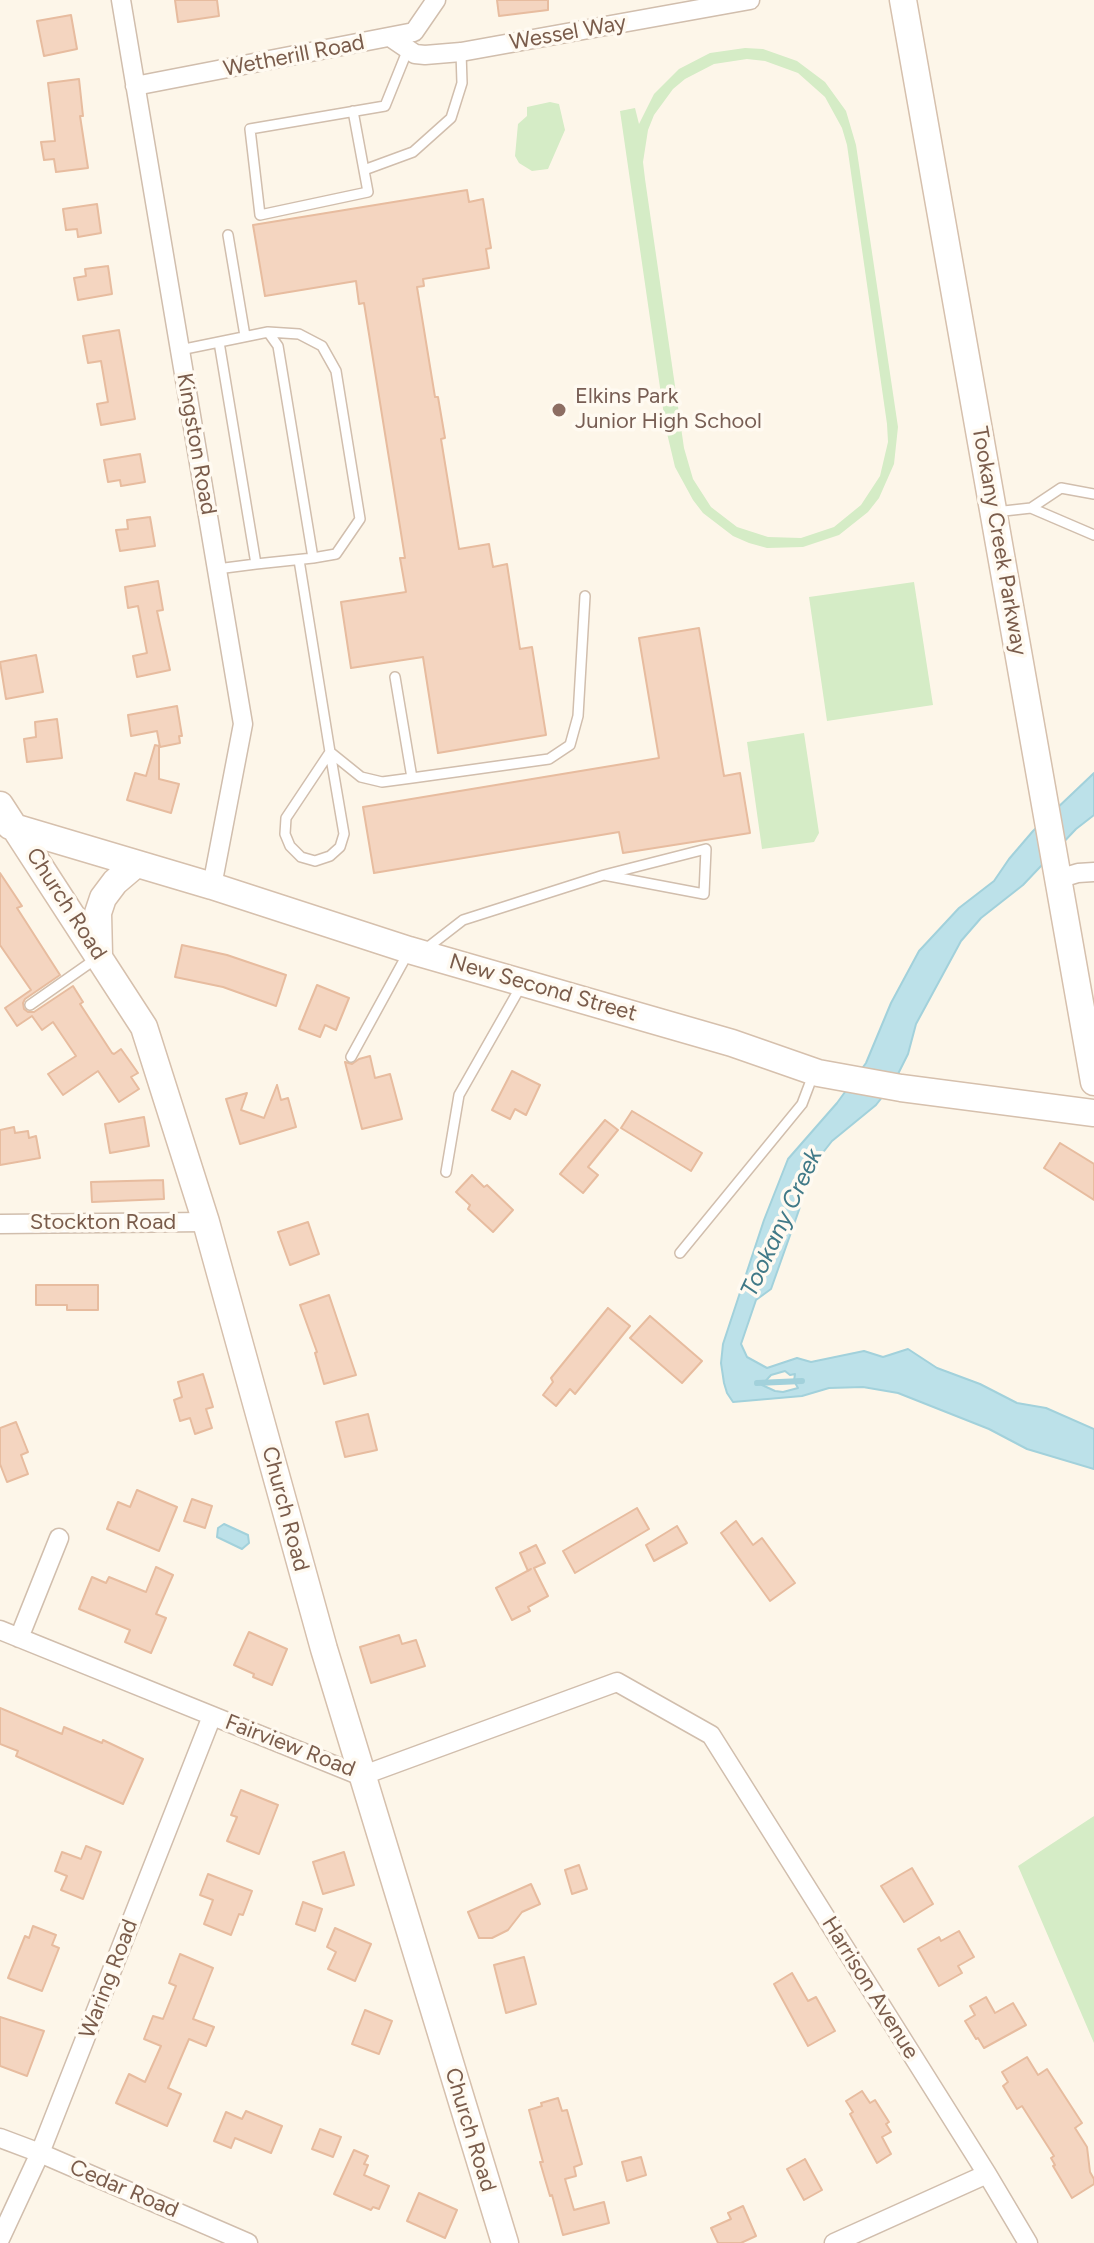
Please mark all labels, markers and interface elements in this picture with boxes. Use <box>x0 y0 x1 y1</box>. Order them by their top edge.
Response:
street label: Wessel Way <box>508 10 628 56</box>
street label: Wetherill Road <box>221 29 367 83</box>
street label: Kingston Road <box>171 371 221 517</box>
place label: Elkins Park Junior High School <box>575 384 762 436</box>
marker: Elkins Park Junior High School <box>550 401 568 419</box>
street label: Tookany Creek Parkway <box>966 424 1032 658</box>
street label: Church Road <box>20 843 112 965</box>
street label: New Second Street <box>446 949 640 1027</box>
water label: Tookany Creek <box>735 1144 829 1302</box>
street label: Stockton Road <box>30 1210 176 1236</box>
street label: Church Road <box>256 1444 314 1574</box>
street label: Fairview Road <box>221 1709 359 1783</box>
street label: Harrison Avenue <box>816 1912 924 2064</box>
street label: Waring Road <box>74 1916 144 2042</box>
street label: Church Road <box>439 2065 501 2195</box>
street label: Cedar Road <box>66 2154 182 2224</box>

